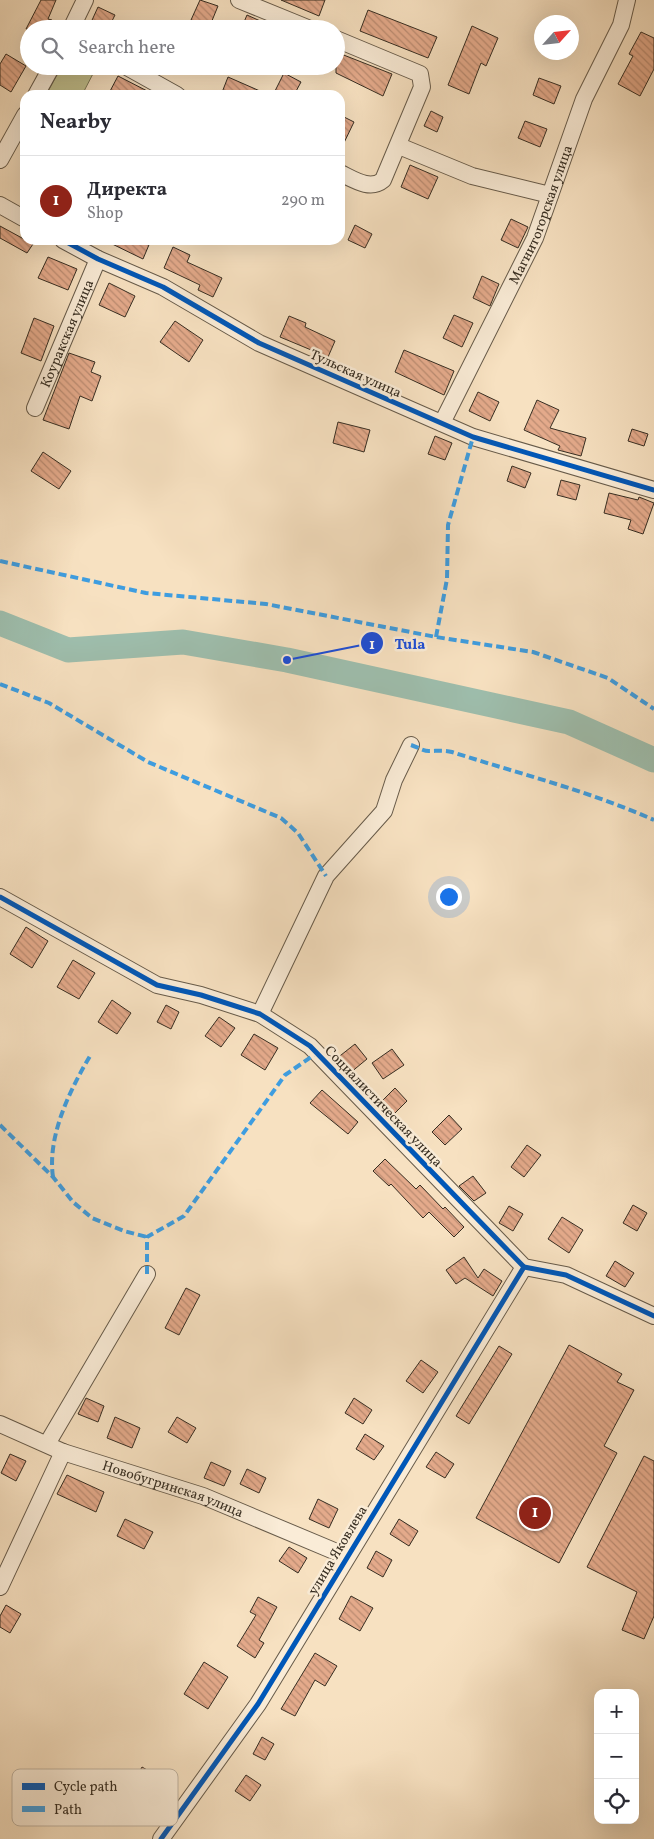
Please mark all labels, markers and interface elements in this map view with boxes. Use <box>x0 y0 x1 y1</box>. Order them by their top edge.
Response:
north arrow <box>534 15 579 60</box>
search box <box>20 20 345 75</box>
icon: search <box>38 34 66 62</box>
text: Search here <box>78 35 175 61</box>
text: Nearby <box>40 108 111 137</box>
street label: Магнитогорская улица <box>505 143 578 288</box>
text: Директа <box>87 177 167 203</box>
text: 1 <box>53 190 59 212</box>
text: 290 m <box>281 190 325 212</box>
text: Shop <box>87 203 123 225</box>
street label: Коуракская улица <box>37 277 99 391</box>
street label: Тульская улица <box>307 346 404 403</box>
callout: Tula <box>359 628 435 658</box>
text: 1 <box>369 635 375 656</box>
text: Tula <box>394 635 426 656</box>
your location <box>436 884 462 910</box>
street label: Социалистическая улица <box>320 1042 446 1172</box>
street label: Новобугринская улица <box>100 1457 246 1523</box>
pin: 1 <box>519 1494 551 1532</box>
street label: улица Яковлева <box>304 1503 372 1599</box>
map controls <box>594 1689 639 1824</box>
button: + <box>594 1689 639 1734</box>
button: − <box>594 1734 639 1779</box>
legend <box>12 1769 178 1826</box>
text: Cycle path <box>54 1778 118 1797</box>
button: locate <box>594 1779 639 1824</box>
text: Path <box>54 1801 82 1820</box>

